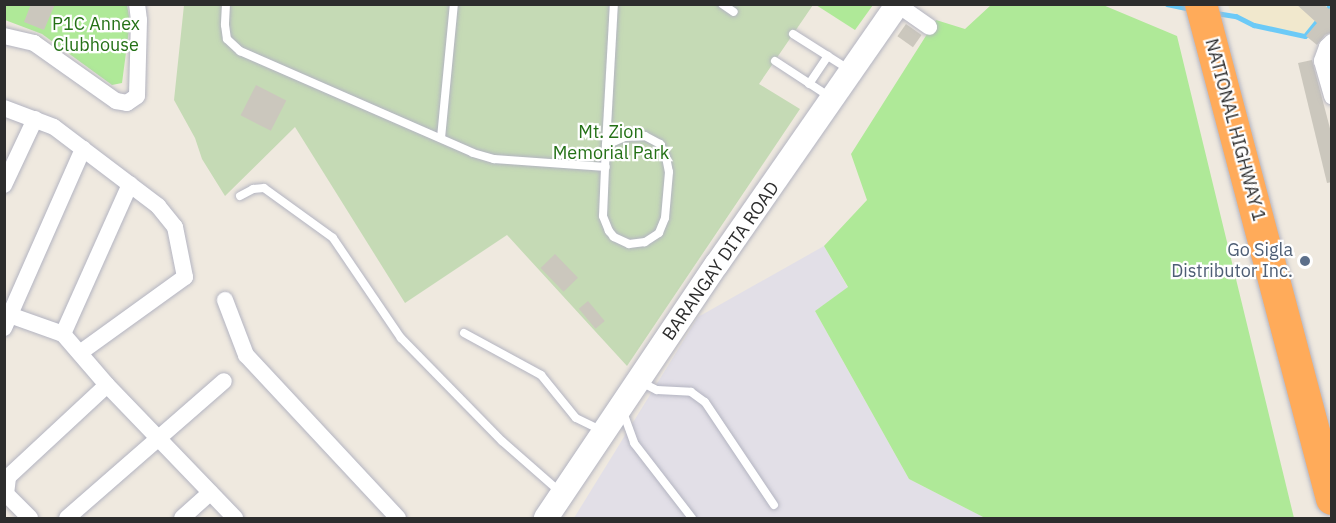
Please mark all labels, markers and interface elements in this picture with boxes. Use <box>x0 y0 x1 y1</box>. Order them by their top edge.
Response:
park label: P1C Annex Clubhouse <box>52 14 140 57</box>
street label: NATIONAL HIGHWAY 1 <box>1200 36 1270 224</box>
park label: Mt. Zion Memorial Park <box>553 122 669 164</box>
street label: BARANGAY DITA ROAD <box>658 178 784 344</box>
place label: Go Sigla Distributor Inc. <box>1171 240 1293 282</box>
marker: Go Sigla Distributor Inc. <box>1298 254 1312 268</box>

